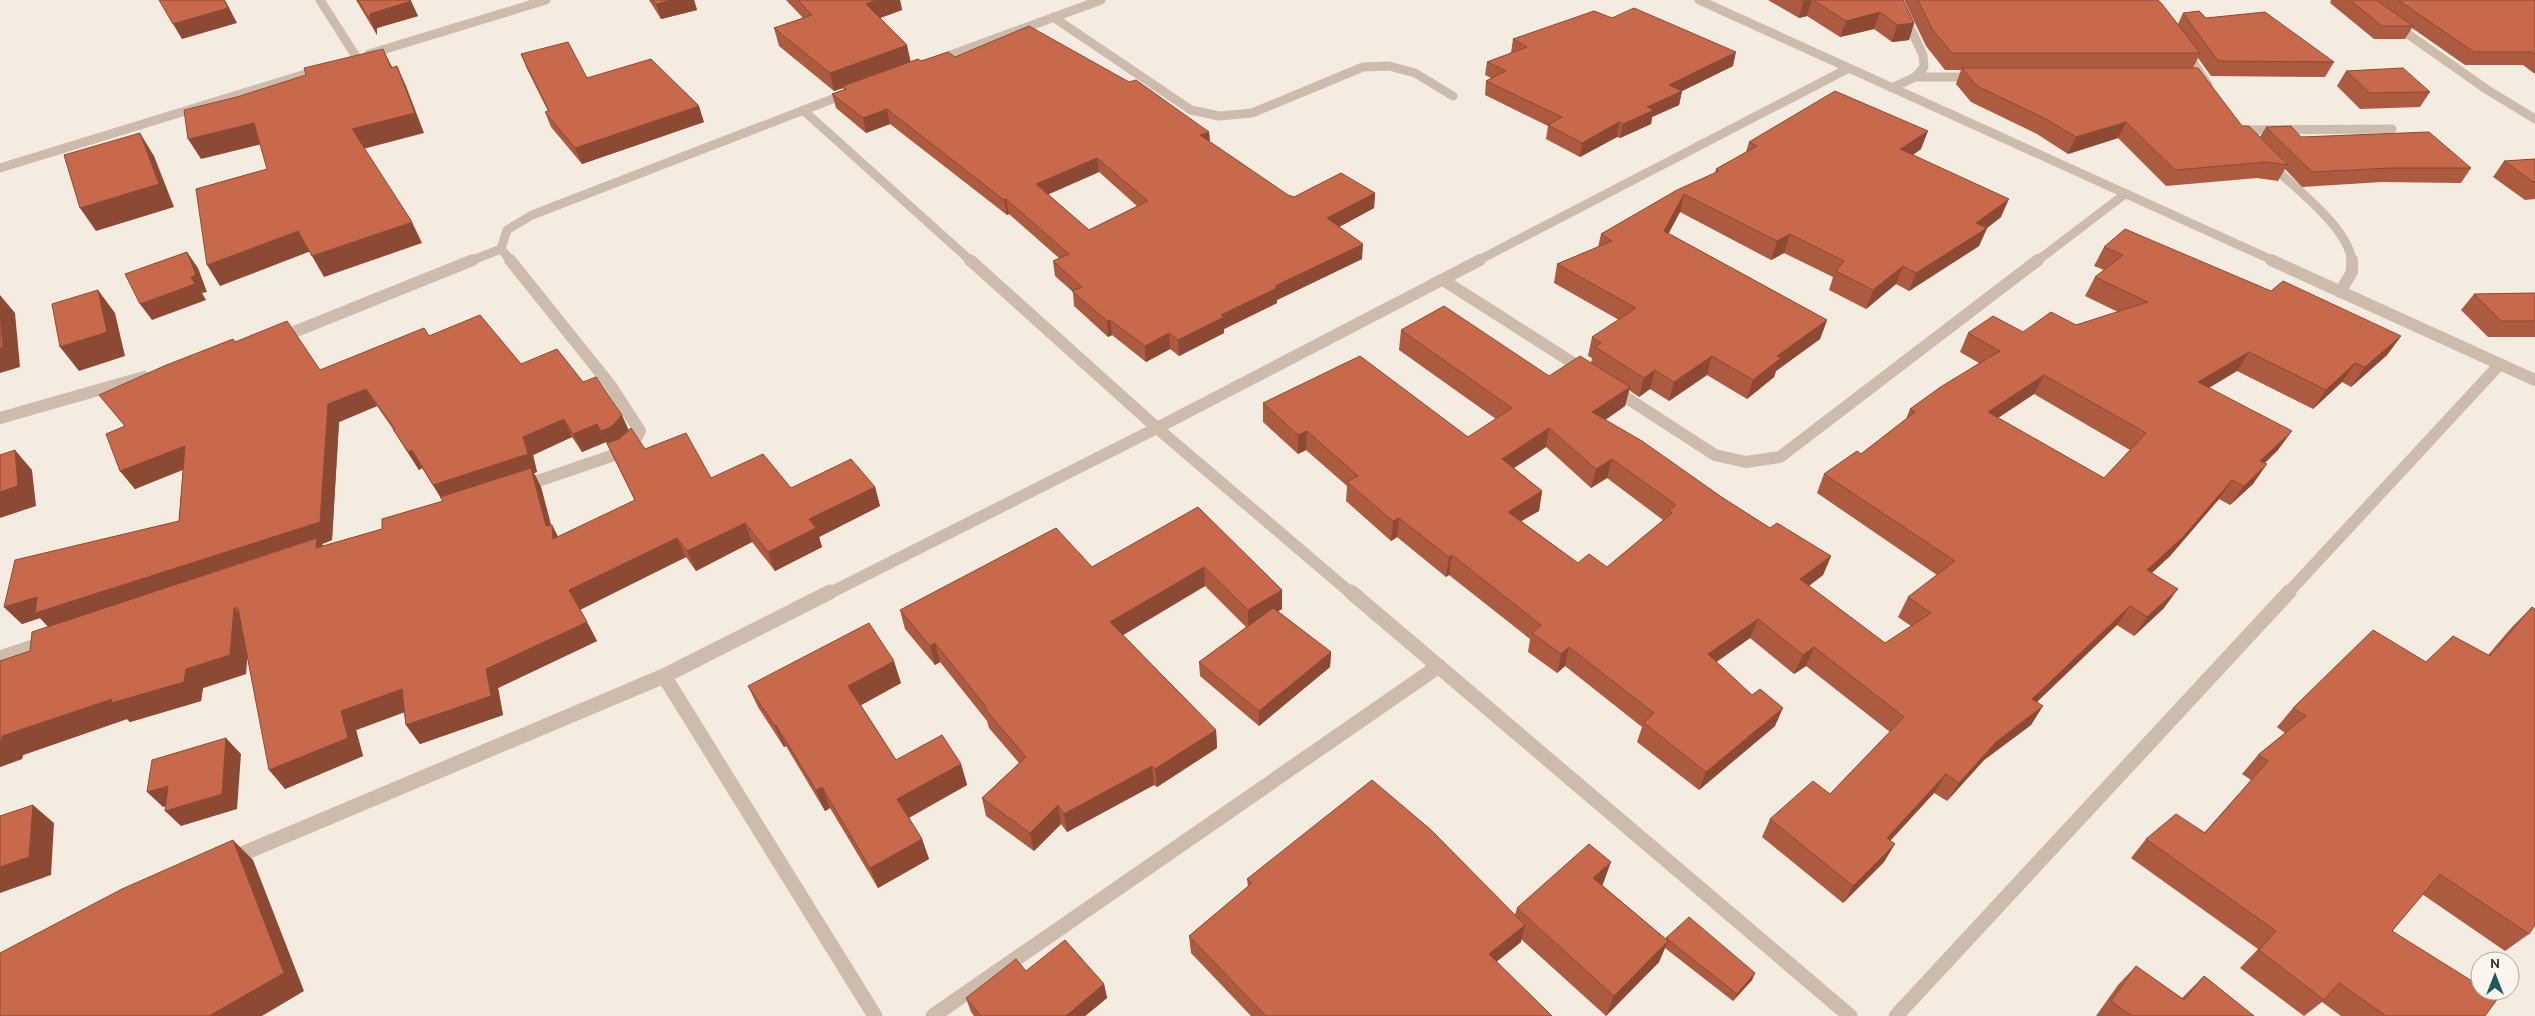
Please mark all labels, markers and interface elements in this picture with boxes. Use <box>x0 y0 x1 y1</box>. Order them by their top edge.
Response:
north arrow <box>2470 951 2520 1001</box>
text: N <box>2490 956 2500 973</box>

